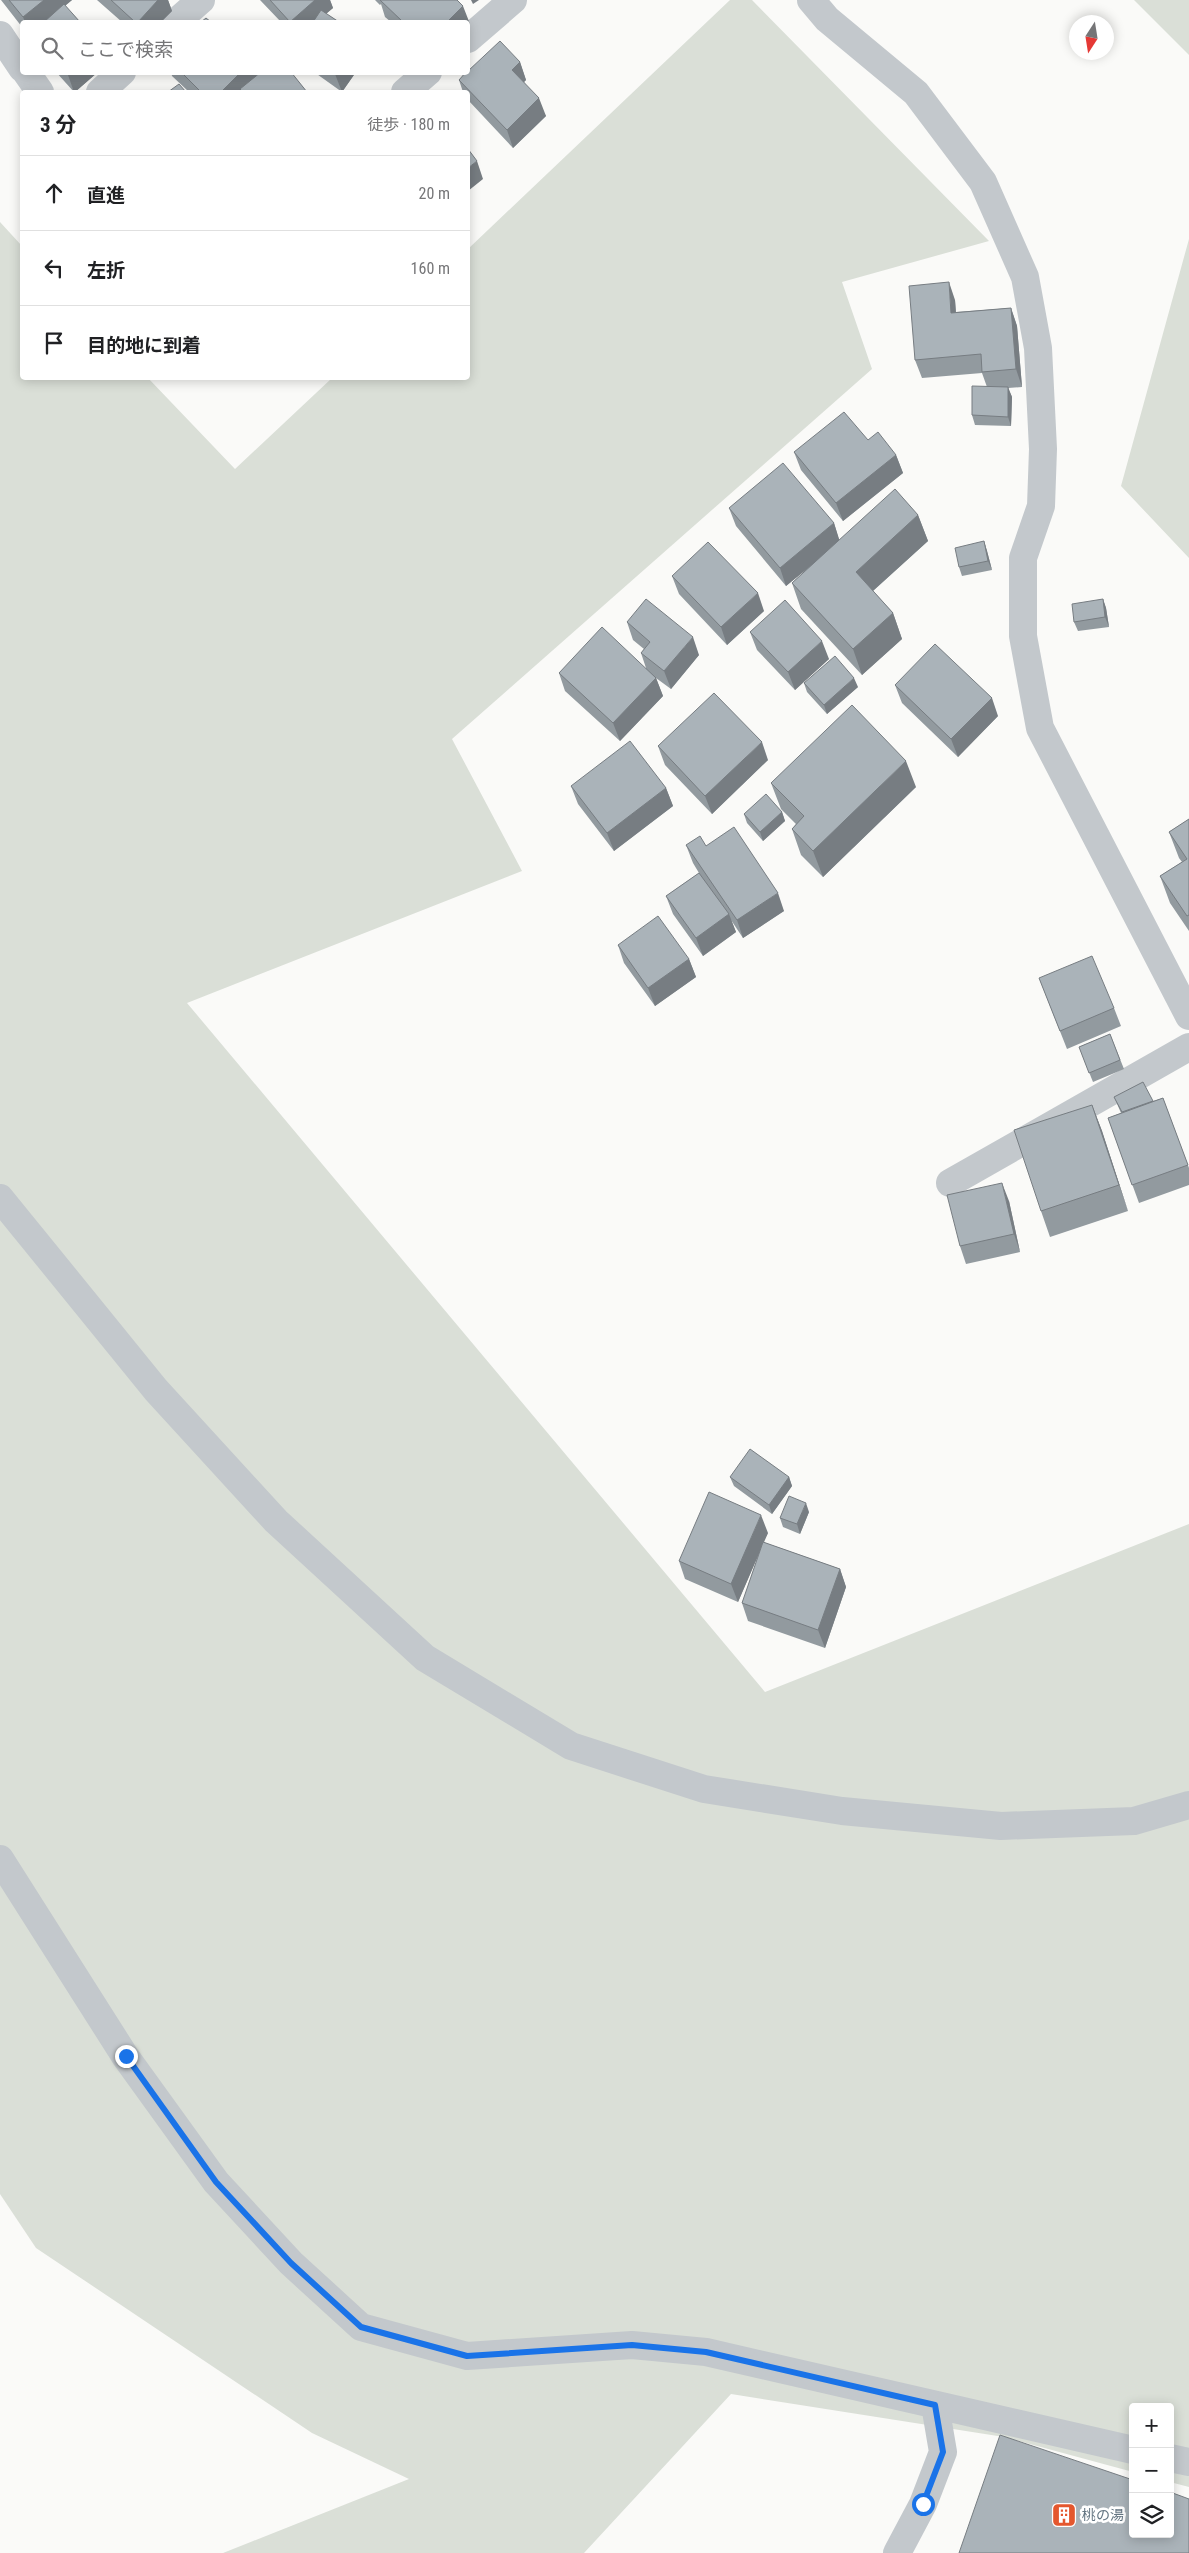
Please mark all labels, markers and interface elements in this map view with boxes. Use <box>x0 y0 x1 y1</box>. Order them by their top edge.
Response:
north arrow <box>1069 15 1114 60</box>
search box <box>20 20 470 75</box>
icon: search <box>38 34 66 62</box>
text: ここで検索 <box>78 38 173 61</box>
text: 3 分 <box>40 113 76 137</box>
text: 徒歩 · 180 m <box>367 115 450 134</box>
icon: ahead <box>40 179 68 207</box>
text: 直進 <box>87 184 125 207</box>
text: 20 m <box>418 184 450 203</box>
icon: left <box>40 254 68 282</box>
text: 左折 <box>87 259 125 282</box>
text: 160 m <box>411 259 450 278</box>
icon: arrive <box>40 329 68 357</box>
text: 目的地に到着 <box>87 334 201 357</box>
route end <box>115 2045 138 2068</box>
map controls <box>1129 2403 1174 2538</box>
button: + <box>1129 2403 1174 2448</box>
button: − <box>1129 2448 1174 2493</box>
route start <box>912 2493 935 2516</box>
button: layers <box>1129 2493 1174 2538</box>
building icon: 桃の湯 <box>1051 2502 1077 2528</box>
place label: 桃の湯 <box>1082 2507 1124 2523</box>

